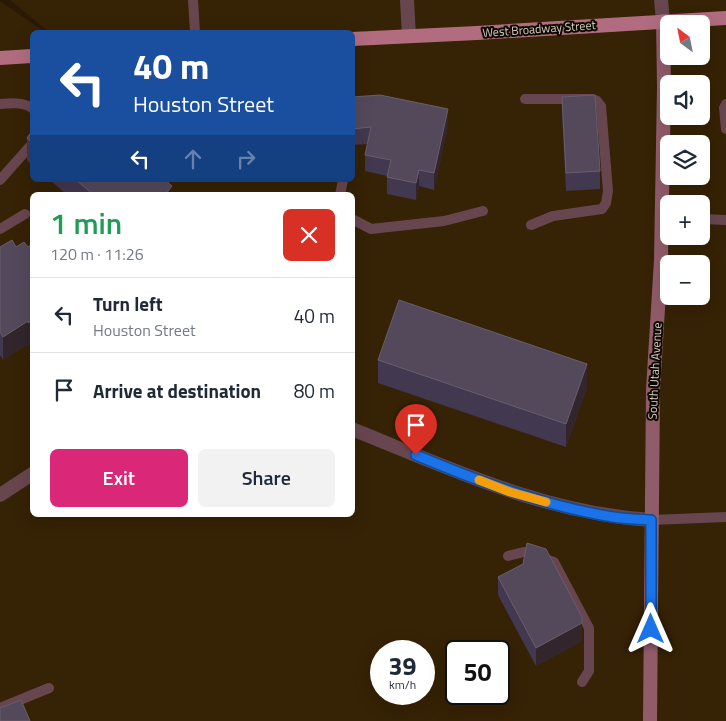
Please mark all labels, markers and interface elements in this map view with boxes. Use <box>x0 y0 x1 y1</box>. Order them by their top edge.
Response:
street label: West Broadway Street <box>482 15 597 42</box>
north arrow <box>660 15 710 65</box>
map controls <box>660 15 710 305</box>
text: 40 m <box>133 39 209 93</box>
icon: left <box>50 50 115 115</box>
button: sound <box>660 75 710 125</box>
text: Houston Street <box>133 87 274 121</box>
button: layers <box>660 135 710 185</box>
icon: left <box>126 145 154 173</box>
icon: ahead <box>179 145 207 173</box>
icon: right <box>232 145 260 173</box>
button: + <box>660 195 710 245</box>
text: 1 min <box>50 200 122 246</box>
button: close <box>283 209 335 261</box>
text: 120 m · 11:26 <box>50 242 144 266</box>
button: − <box>660 255 710 305</box>
text: Turn left <box>93 289 163 318</box>
icon: left <box>50 301 78 329</box>
text: 40 m <box>294 301 335 330</box>
text: Houston Street <box>93 318 196 342</box>
street label: South Utah Avenue <box>642 322 667 420</box>
icon: arrive <box>50 376 78 404</box>
text: Arrive at destination <box>93 376 261 405</box>
text: 80 m <box>294 376 335 405</box>
pin <box>395 404 437 455</box>
icon: arrive <box>402 411 430 439</box>
button: Exit <box>50 449 188 507</box>
button: Share <box>198 449 335 507</box>
position arrow <box>624 602 676 654</box>
speed limit sign: 50 <box>445 640 510 705</box>
text: 39 <box>388 647 417 685</box>
text: km/h <box>389 675 416 694</box>

